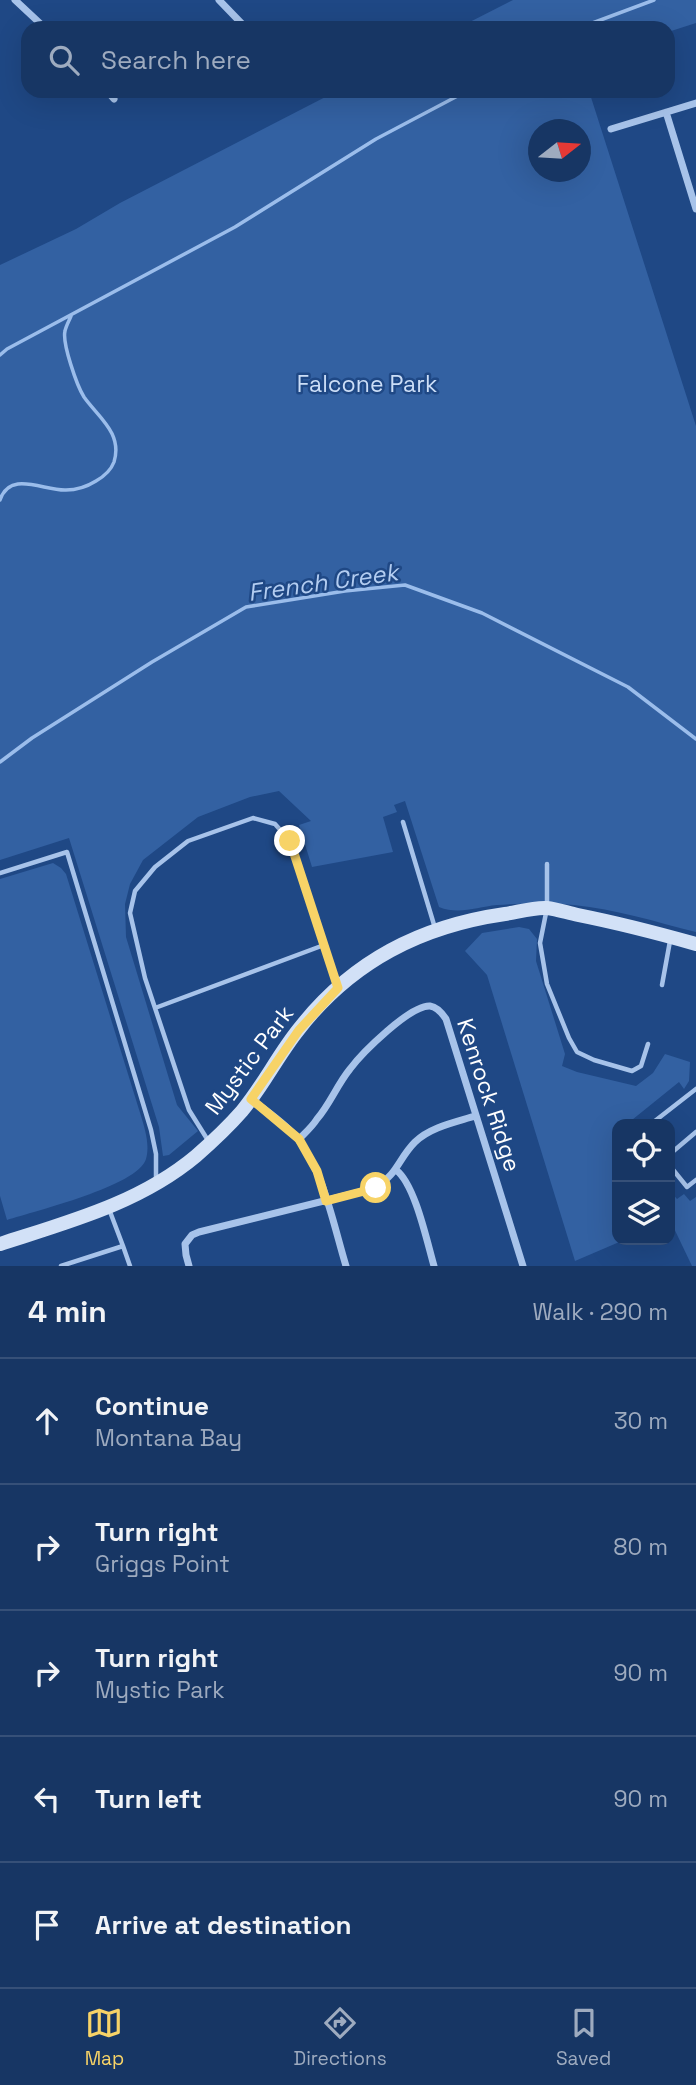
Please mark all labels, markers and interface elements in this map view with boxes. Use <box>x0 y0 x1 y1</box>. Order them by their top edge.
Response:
search box <box>21 21 675 98</box>
icon: search <box>45 41 83 79</box>
text: Search here <box>101 43 251 77</box>
north arrow <box>528 119 591 182</box>
park label: Falcone Park <box>297 369 437 399</box>
water label: French Creek <box>246 556 403 608</box>
route end <box>274 825 305 856</box>
street label: Mystic Park <box>198 999 300 1121</box>
street label: Kenrock Ridge <box>450 1015 528 1175</box>
map controls <box>612 1119 675 1245</box>
button: locate <box>612 1119 675 1182</box>
route start <box>360 1172 391 1203</box>
button: layers <box>612 1182 675 1245</box>
text: 4 min <box>28 1292 107 1331</box>
text: Walk · 290 m <box>532 1297 668 1327</box>
text: Continue <box>95 1389 209 1423</box>
icon: ahead <box>28 1402 66 1440</box>
text: 30 m <box>614 1406 668 1436</box>
text: Montana Bay <box>95 1423 242 1453</box>
text: Turn right <box>95 1515 219 1549</box>
icon: right <box>28 1528 66 1566</box>
text: 80 m <box>613 1532 668 1562</box>
text: Griggs Point <box>95 1549 230 1579</box>
text: Turn right <box>95 1641 219 1675</box>
icon: right <box>28 1654 66 1692</box>
text: 90 m <box>613 1658 668 1688</box>
text: Mystic Park <box>95 1675 225 1705</box>
icon: left <box>28 1780 66 1818</box>
text: Turn left <box>95 1782 202 1816</box>
text: 90 m <box>613 1784 668 1814</box>
icon: arrive <box>28 1906 66 1944</box>
text: Arrive at destination <box>95 1908 352 1942</box>
tab: Map <box>85 2004 124 2071</box>
tab: Directions <box>294 2004 387 2071</box>
tab: Saved <box>556 2004 611 2071</box>

